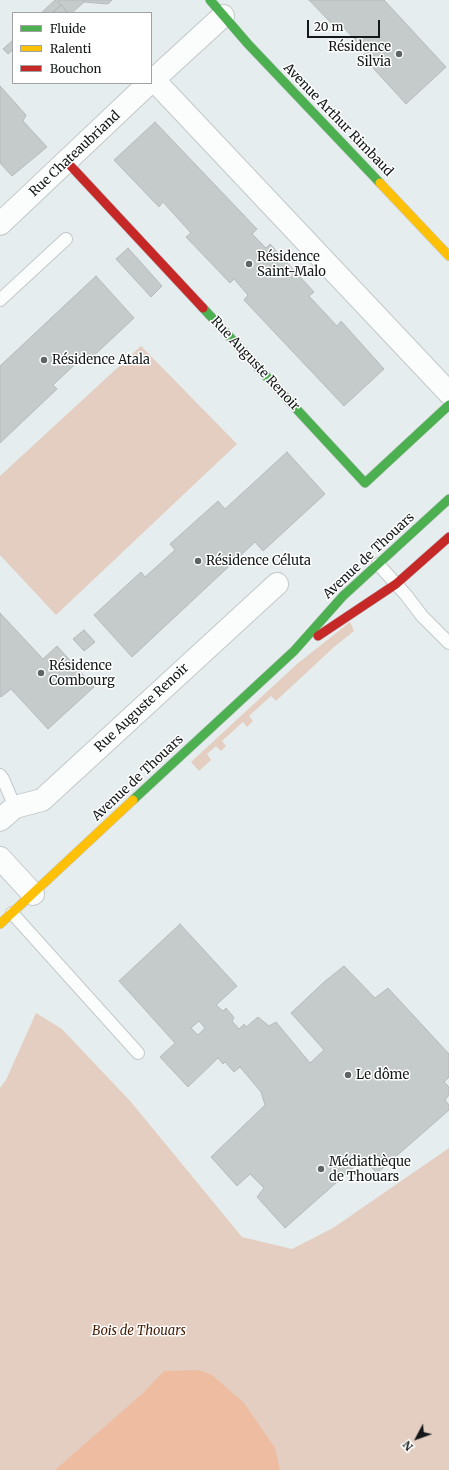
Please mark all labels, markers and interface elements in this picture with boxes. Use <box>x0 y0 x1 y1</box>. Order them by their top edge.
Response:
legend <box>12 12 152 84</box>
scale bar <box>309 12 382 38</box>
text: 20 m <box>314 19 343 34</box>
text: Fluide <box>50 21 86 36</box>
place label: Résidence Silvia <box>328 39 391 70</box>
text: Ralenti <box>50 41 91 56</box>
marker: Résidence Silvia <box>394 49 404 59</box>
street label: Avenue Arthur Rimbaud <box>280 60 396 180</box>
text: Bouchon <box>50 61 102 76</box>
street label: Rue Chateaubriand <box>26 108 124 200</box>
place label: Résidence Saint-Malo <box>257 249 326 280</box>
marker: Résidence Saint-Malo <box>244 259 254 269</box>
street label: Rue Auguste Renoir <box>207 314 303 414</box>
place label: Résidence Atala <box>52 352 150 368</box>
marker: Résidence Atala <box>39 355 49 365</box>
street label: Avenue de Thouars <box>320 510 418 602</box>
place label: Résidence Céluta <box>206 553 311 569</box>
marker: Résidence Céluta <box>193 556 203 566</box>
place label: Résidence Combourg <box>49 658 115 689</box>
street label: Rue Auguste Renoir <box>92 660 192 756</box>
marker: Résidence Combourg <box>36 668 46 678</box>
street label: Avenue de Thouars <box>89 732 187 824</box>
place label: Le dôme <box>356 1067 409 1083</box>
marker: Le dôme <box>343 1070 353 1080</box>
place label: Médiathèque de Thouars <box>329 1154 411 1185</box>
marker: Médiathèque de Thouars <box>316 1164 326 1174</box>
park label: Bois de Thouars <box>92 1323 186 1339</box>
north arrow <box>397 1418 437 1458</box>
text: N <box>400 1438 416 1454</box>

